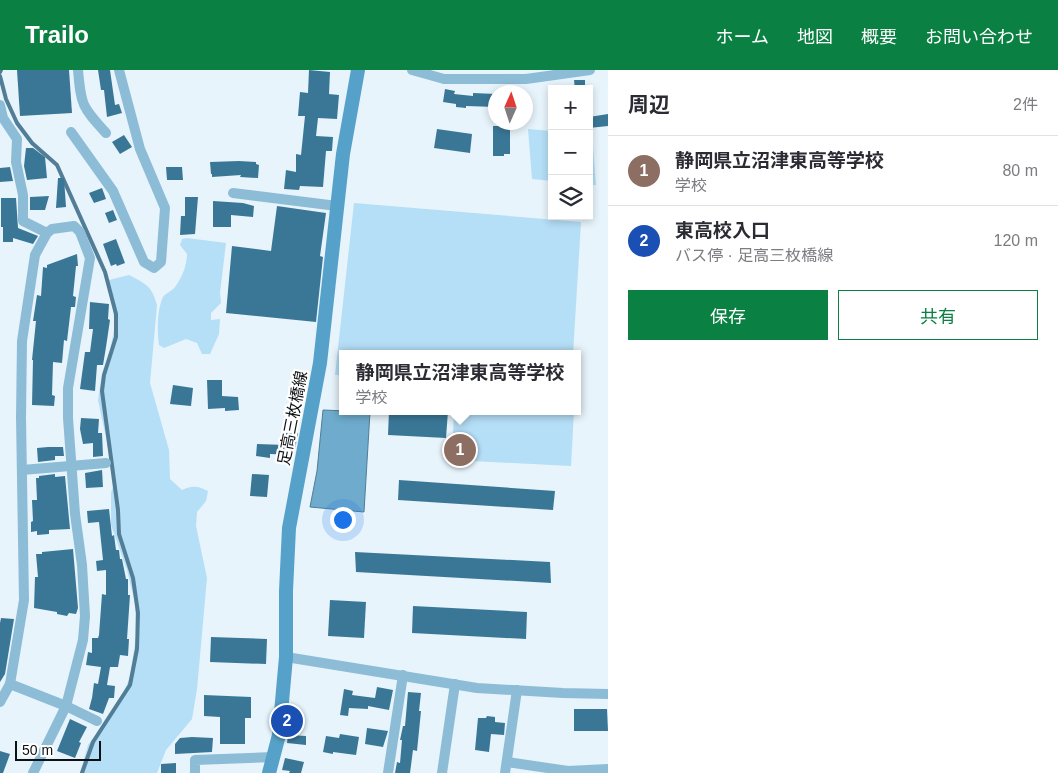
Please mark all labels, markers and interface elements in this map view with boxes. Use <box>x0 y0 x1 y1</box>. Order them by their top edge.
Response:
text: Trailo <box>25 21 89 48</box>
text: ホーム <box>716 27 769 47</box>
text: 地図 <box>797 27 833 47</box>
text: 概要 <box>861 27 897 47</box>
text: お問い合わせ <box>925 27 1033 47</box>
north arrow <box>488 85 533 130</box>
map controls <box>548 85 593 220</box>
button: + <box>548 85 593 130</box>
text: 周辺 <box>628 93 670 116</box>
text: 2件 <box>1013 96 1038 113</box>
button: − <box>548 130 593 175</box>
text: 静岡県立沼津東高等学校 <box>675 150 884 171</box>
text: 1 <box>640 162 648 179</box>
text: 80 m <box>1002 162 1038 179</box>
button: layers <box>548 175 593 220</box>
text: 学校 <box>675 177 707 194</box>
text: 東高校入口 <box>675 220 770 241</box>
text: 2 <box>640 232 648 249</box>
text: 120 m <box>994 232 1038 249</box>
text: バス停 · 足高三枚橋線 <box>675 247 833 264</box>
button: 保存 <box>628 290 828 340</box>
button: 共有 <box>838 290 1038 340</box>
popup <box>339 350 581 415</box>
text: 静岡県立沼津東高等学校 <box>355 362 565 383</box>
street label: 足高三枚橋線 <box>275 369 310 467</box>
text: 学校 <box>355 389 388 406</box>
pin: 1 <box>444 431 476 469</box>
your location <box>330 507 356 533</box>
pin: 2 <box>271 702 303 740</box>
scale bar <box>15 738 101 761</box>
text: 50 m <box>22 742 53 758</box>

